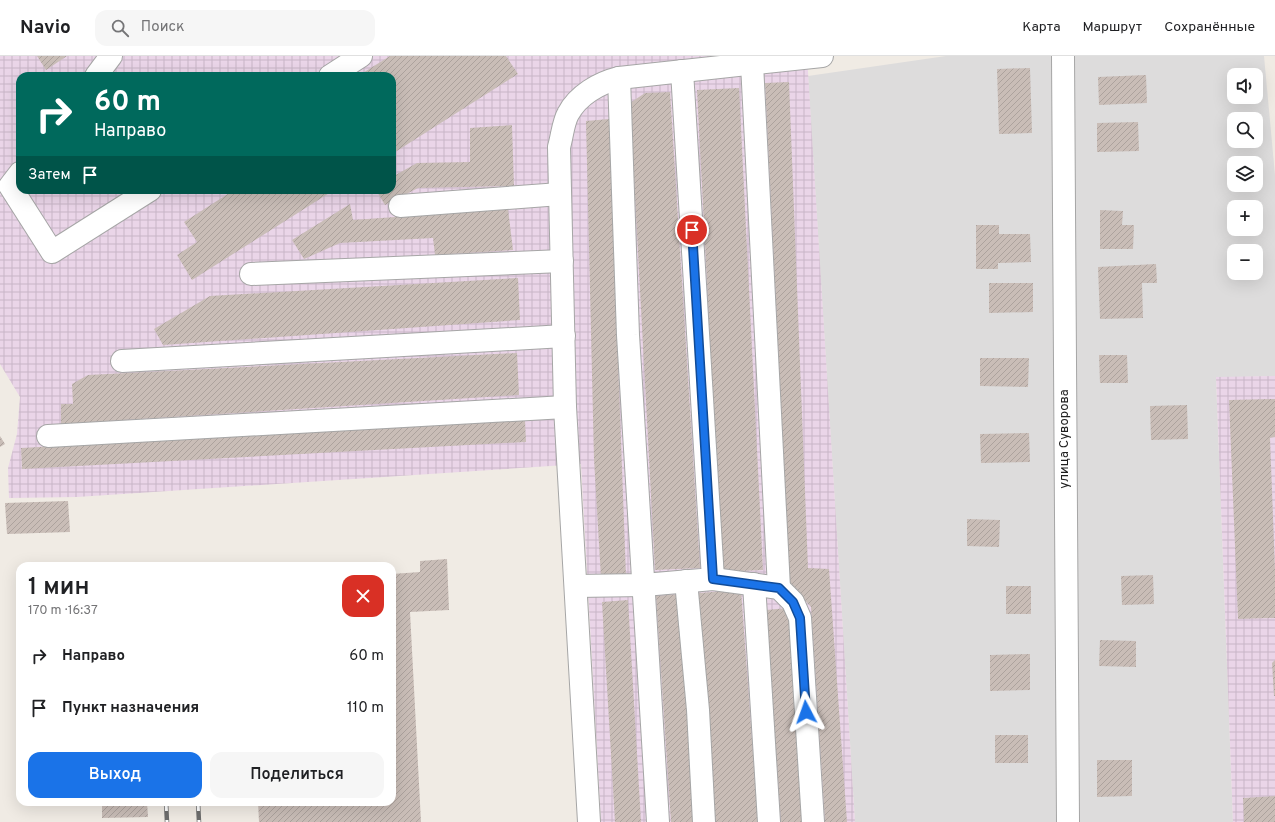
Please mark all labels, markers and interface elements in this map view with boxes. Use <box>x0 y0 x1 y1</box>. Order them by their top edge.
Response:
search box <box>95 10 375 46</box>
text: Navio <box>20 16 71 40</box>
icon: search <box>109 17 131 39</box>
text: Поиск <box>141 18 185 37</box>
text: Карта <box>1022 19 1061 36</box>
text: Маршрут <box>1083 19 1142 36</box>
text: Сохранённые <box>1164 19 1255 36</box>
map controls <box>1227 68 1263 280</box>
button: sound <box>1227 68 1263 104</box>
text: 60 m <box>94 85 161 121</box>
icon: right <box>28 88 80 140</box>
button: search <box>1227 112 1263 148</box>
text: Направо <box>94 120 166 143</box>
button: layers <box>1227 156 1263 192</box>
icon: arrive <box>79 164 101 186</box>
text: Затем <box>28 166 71 185</box>
button: + <box>1227 200 1263 236</box>
pin <box>675 213 709 247</box>
icon: arrive <box>681 219 703 241</box>
button: − <box>1227 244 1263 280</box>
street label: улица Суворова <box>1057 389 1073 489</box>
text: 1 мин <box>28 573 89 603</box>
button: close <box>342 575 384 617</box>
text: 170 m · 16:37 <box>28 603 98 619</box>
icon: right <box>28 645 50 667</box>
text: Направо <box>62 647 125 666</box>
text: 60 m <box>349 647 384 666</box>
position arrow <box>785 691 827 733</box>
icon: arrive <box>28 697 50 719</box>
text: Пункт назначения <box>62 699 199 718</box>
text: 110 m <box>347 699 384 718</box>
button: Выход <box>28 752 202 798</box>
button: Поделиться <box>210 752 384 798</box>

